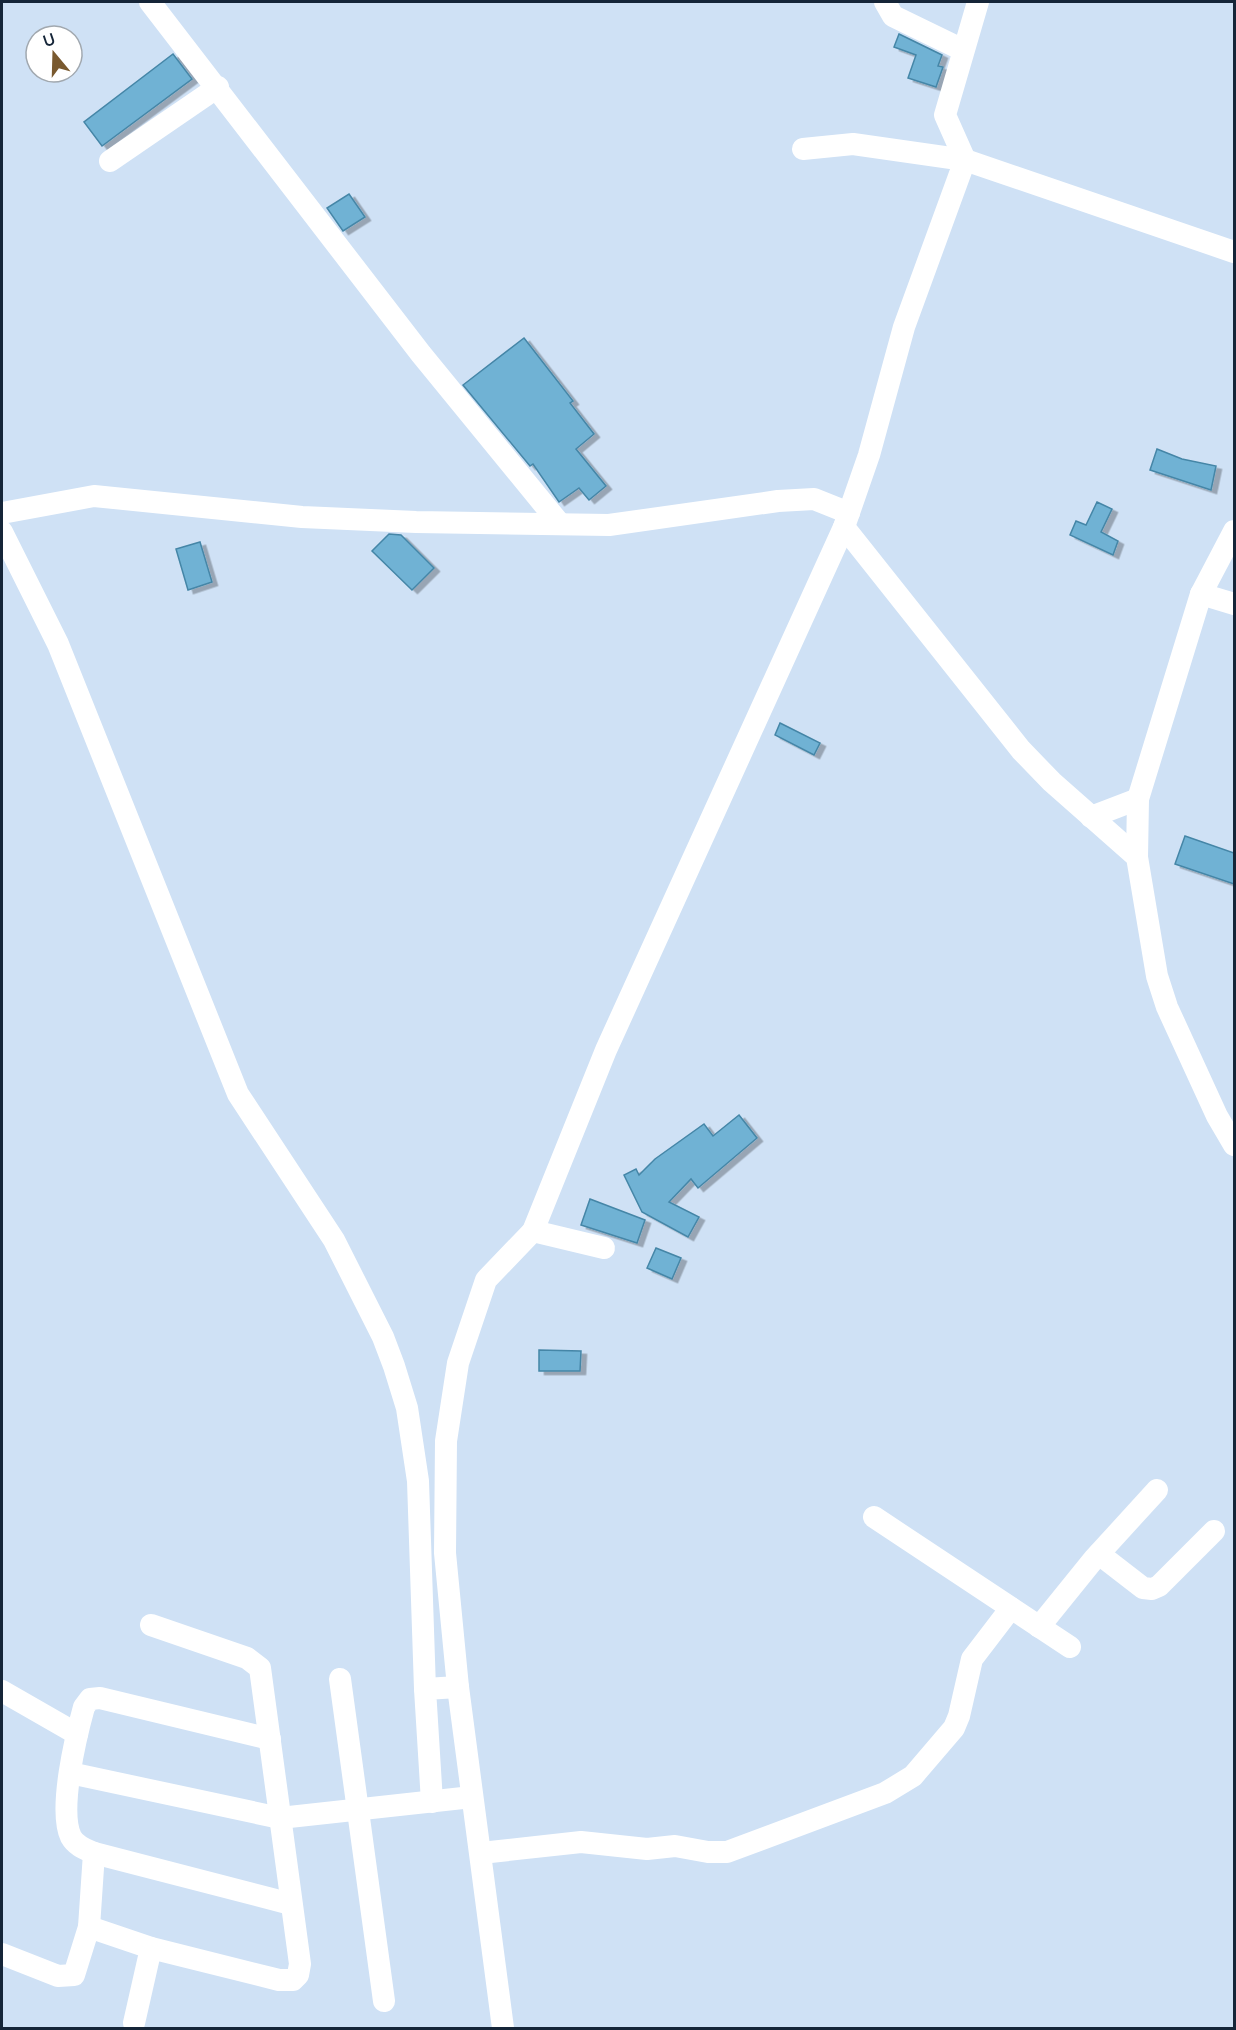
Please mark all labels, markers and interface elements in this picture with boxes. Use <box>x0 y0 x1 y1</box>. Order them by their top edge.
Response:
north arrow <box>24 24 84 84</box>
text: U <box>40 28 58 52</box>

